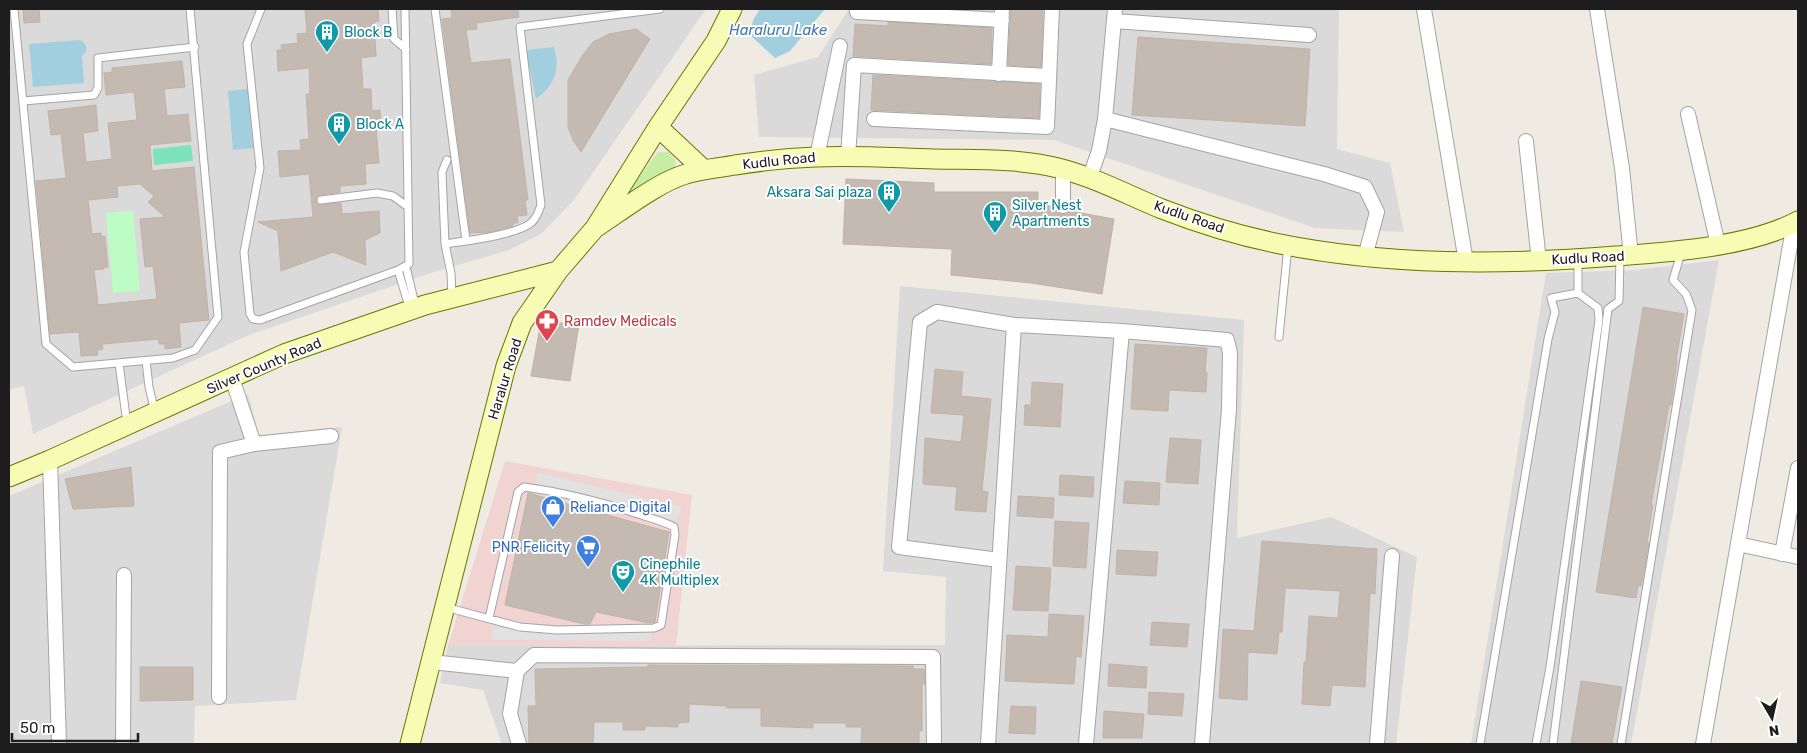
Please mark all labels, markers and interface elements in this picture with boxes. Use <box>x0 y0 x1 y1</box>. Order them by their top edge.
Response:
building icon: Block B <box>314 19 340 53</box>
water label: Haraluru Lake <box>729 21 828 39</box>
place label: Block B <box>344 24 392 41</box>
building icon: Block A <box>326 111 352 145</box>
place label: Block A <box>356 116 405 133</box>
street label: Kudlu Road <box>742 149 816 173</box>
building icon: Aksara Sai plaza <box>876 179 902 213</box>
place label: Aksara Sai plaza <box>767 184 872 201</box>
place label: Silver Nest Apartments <box>1012 197 1090 230</box>
street label: Kudlu Road <box>1152 197 1226 237</box>
building icon: Silver Nest Apartments <box>982 200 1008 234</box>
street label: Kudlu Road <box>1551 248 1625 268</box>
pharmacy icon: Ramdev Medicals <box>534 308 560 342</box>
place label: Ramdev Medicals <box>564 313 677 330</box>
street label: Silver County Road <box>204 334 324 398</box>
street label: Haralur Road <box>485 336 525 422</box>
shop icon: Reliance Digital <box>540 494 566 528</box>
place label: Reliance Digital <box>570 499 670 516</box>
supermarket icon: PNR Felicity <box>575 534 601 568</box>
place label: PNR Felicity <box>492 539 570 556</box>
place label: Cinephile 4K Multiplex <box>640 556 720 589</box>
theatre icon: Cinephile 4K Multiplex <box>610 559 636 593</box>
north arrow <box>1747 693 1797 743</box>
scale bar <box>12 710 139 742</box>
text: 50 m <box>20 719 55 737</box>
text: N <box>1768 721 1780 740</box>

